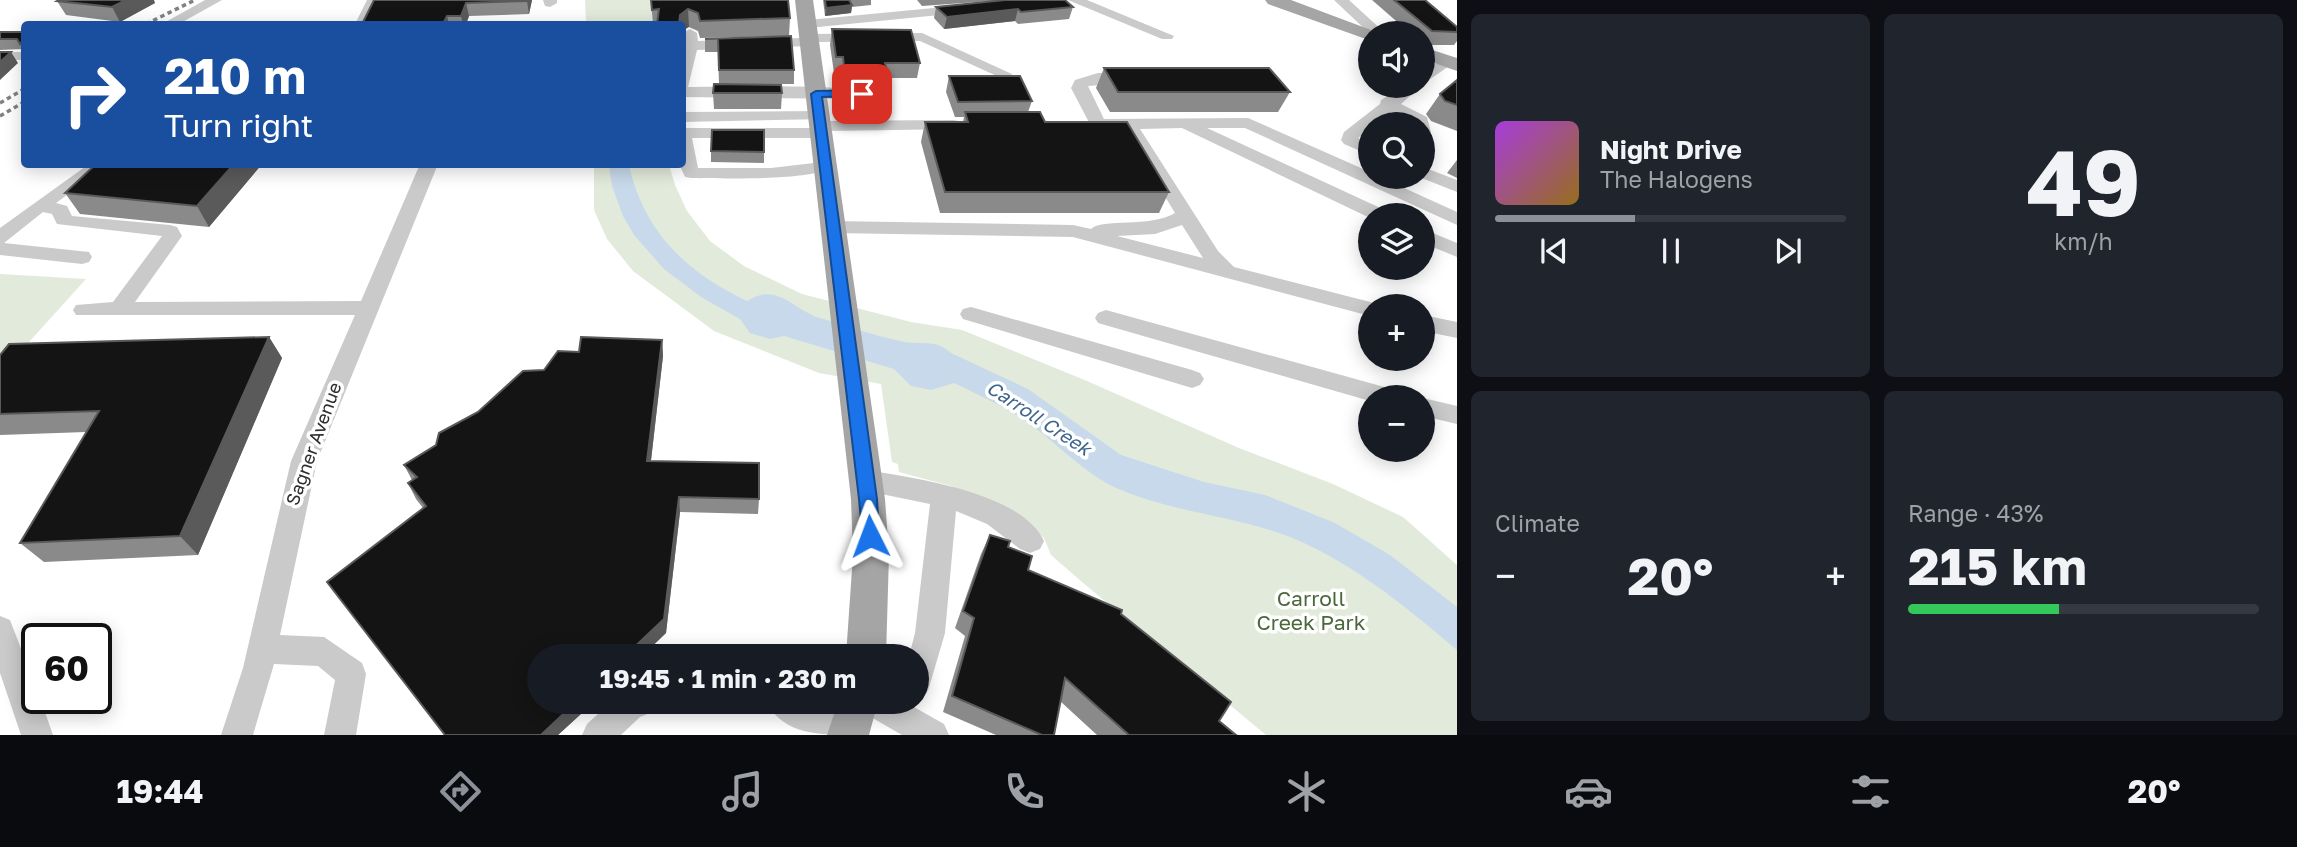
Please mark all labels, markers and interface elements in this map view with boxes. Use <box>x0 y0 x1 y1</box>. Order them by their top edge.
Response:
map controls <box>1358 21 1435 462</box>
button: sound <box>1358 21 1435 98</box>
text: 210 m <box>164 46 306 105</box>
icon: right <box>49 49 140 140</box>
pin <box>832 64 892 124</box>
icon: arrive <box>843 75 881 113</box>
text: Turn right <box>164 106 313 144</box>
button: search <box>1358 112 1435 189</box>
text: 49 <box>2026 127 2141 236</box>
text: Night Drive <box>1600 134 1742 165</box>
text: The Halogens <box>1600 165 1753 193</box>
button: layers <box>1358 203 1435 280</box>
text: km/h <box>2054 227 2113 255</box>
icon: previous <box>1535 232 1573 270</box>
icon: pause <box>1652 232 1690 270</box>
icon: next <box>1769 232 1807 270</box>
button: + <box>1358 294 1435 371</box>
water label: Carroll Creek <box>983 375 1098 461</box>
street label: Sagner Avenue <box>281 379 346 508</box>
button: − <box>1358 385 1435 462</box>
position arrow <box>833 499 907 573</box>
text: Range · 43% <box>1908 499 2043 527</box>
text: Climate <box>1495 509 1580 537</box>
text: 215 km <box>1908 534 2087 596</box>
text: 20° <box>1628 544 1713 606</box>
text: − <box>1495 553 1516 598</box>
text: + <box>1825 553 1846 598</box>
park label: Carroll Creek Park <box>1256 585 1366 635</box>
speed limit sign: 60 <box>21 623 112 714</box>
text: 19:45 · 1 min · 230 m <box>600 663 856 694</box>
icon: directions <box>436 767 485 816</box>
icon: music <box>718 767 767 816</box>
icon: phone <box>1000 767 1049 816</box>
icon: climate <box>1282 767 1331 816</box>
icon: car <box>1564 767 1613 816</box>
icon: filters <box>1846 767 1895 816</box>
text: 19:44 <box>116 772 203 810</box>
text: 20° <box>2128 772 2181 810</box>

